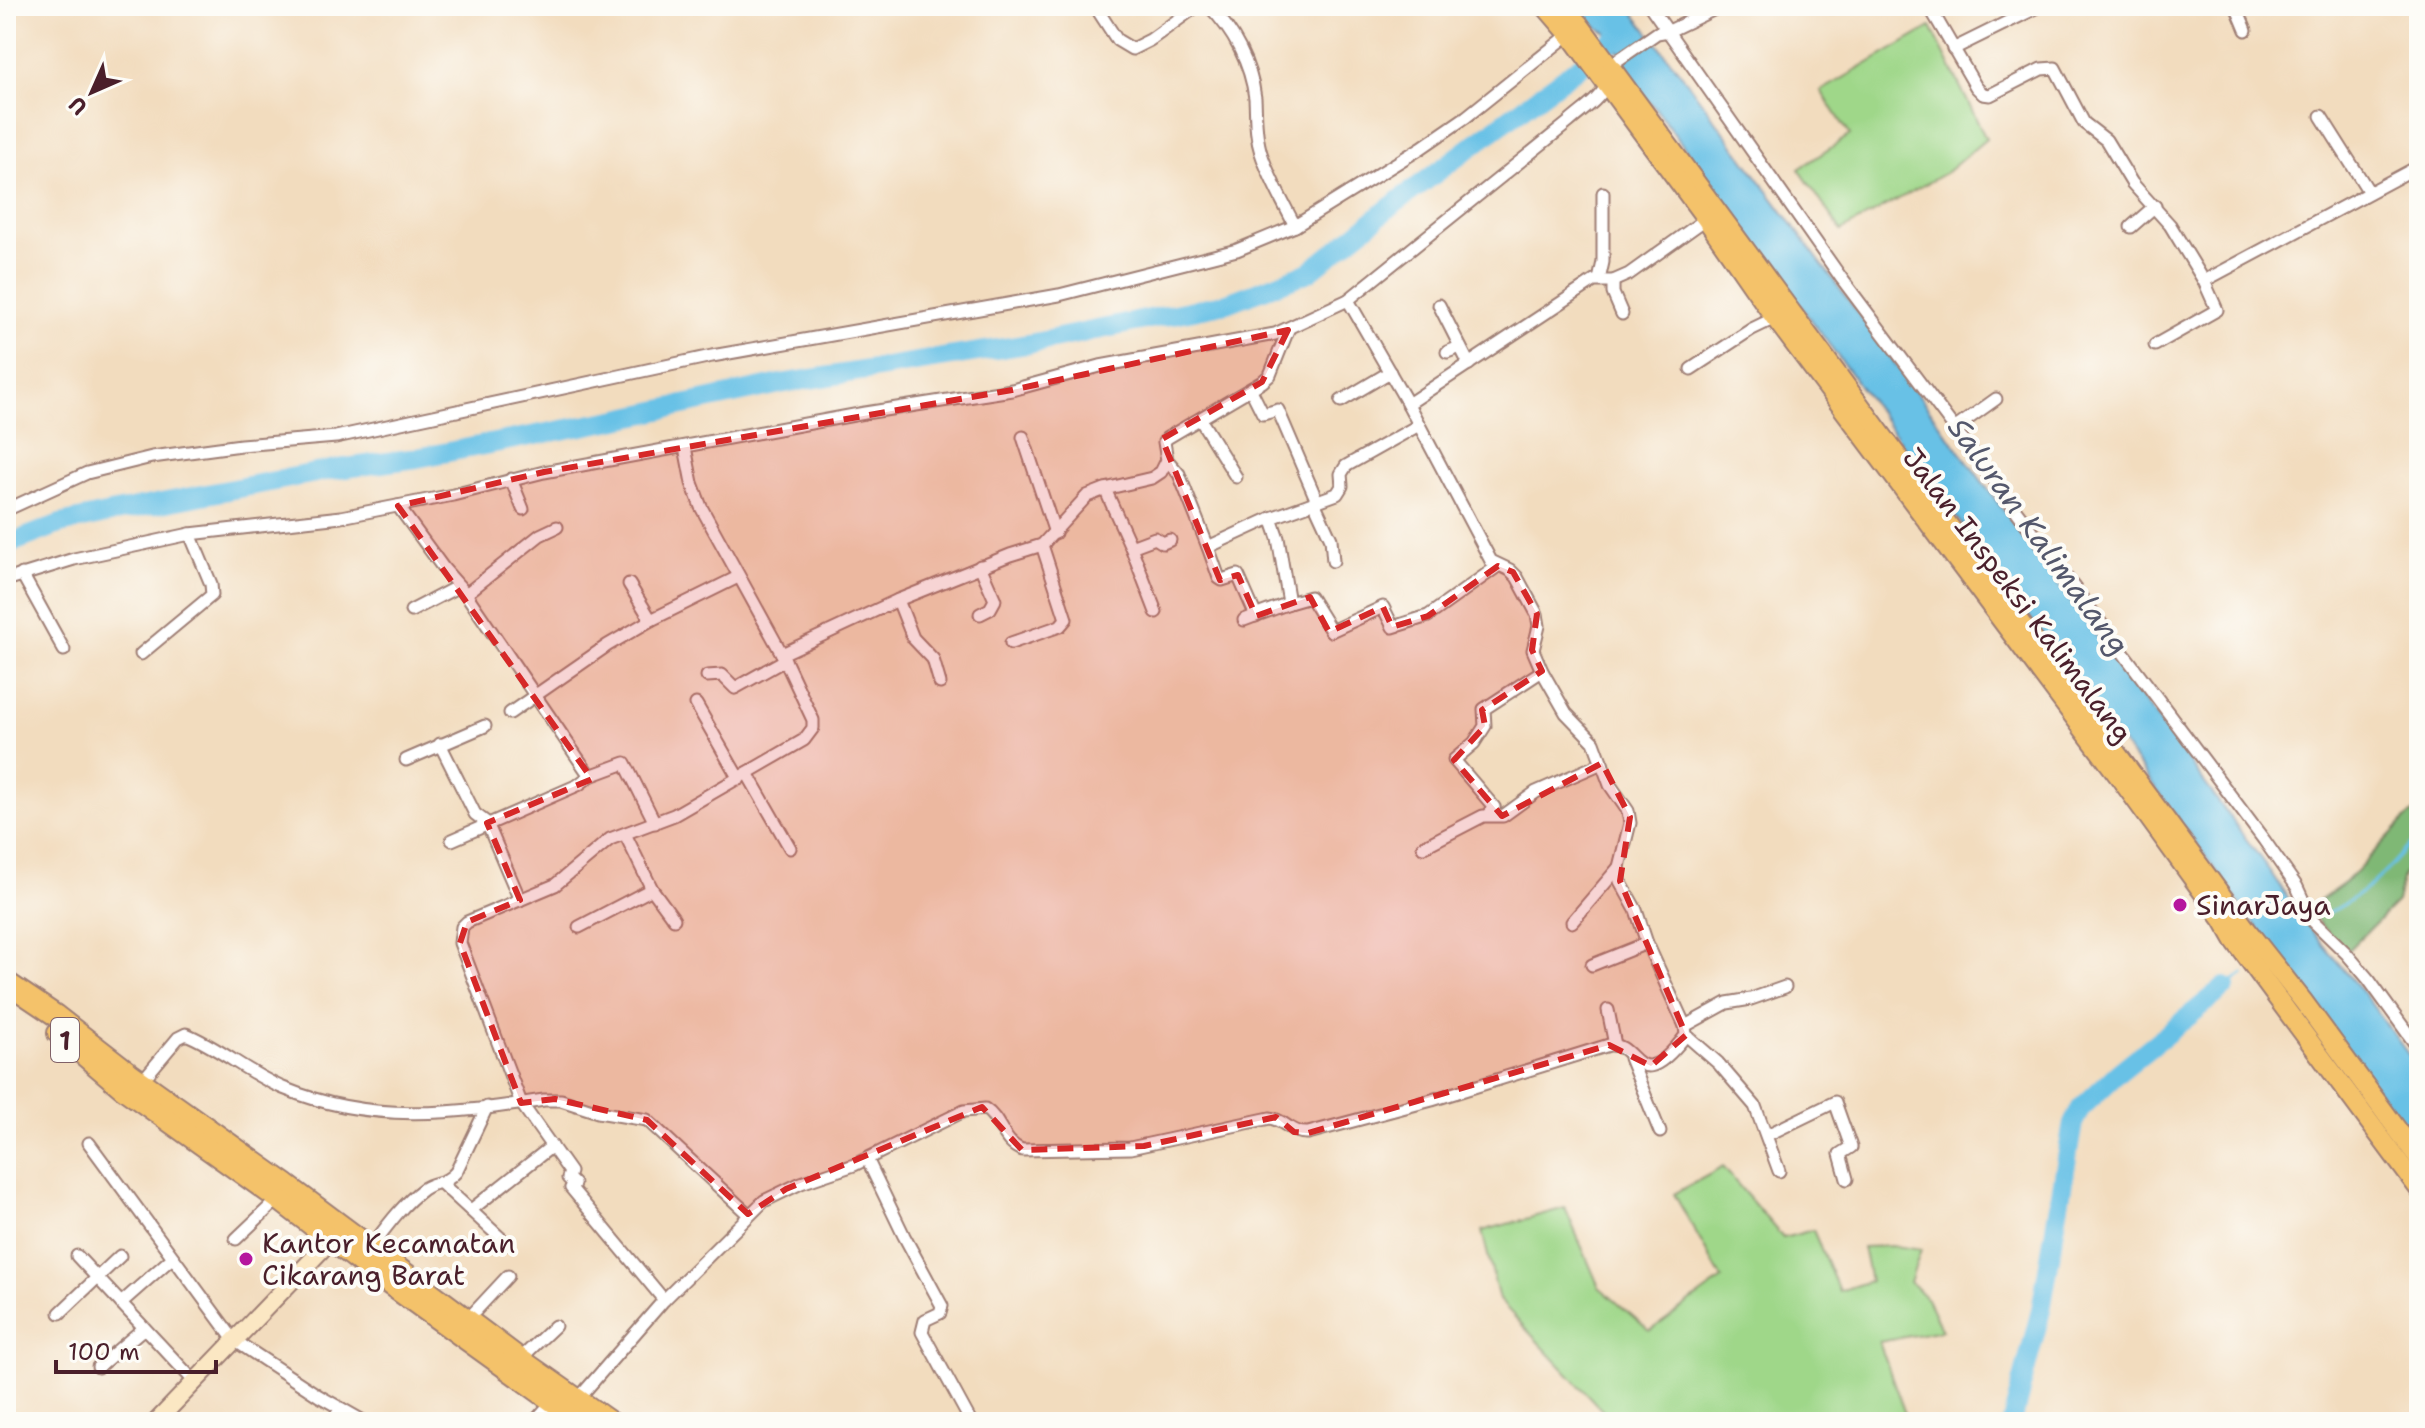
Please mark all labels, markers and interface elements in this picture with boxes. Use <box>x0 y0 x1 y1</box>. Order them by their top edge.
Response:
north arrow <box>52 52 132 132</box>
text: U <box>63 90 94 121</box>
water label: Saluran Kalimalang <box>1939 409 2139 663</box>
street label: Jalan Inspeksi Kalimalang <box>1894 439 2142 751</box>
place label: SinarJaya <box>2196 886 2331 924</box>
marker: SinarJaya <box>2171 896 2189 914</box>
road number: 1 <box>51 1018 79 1062</box>
place label: Kantor Kecamatan Cikarang Barat <box>262 1224 515 1294</box>
marker: Kantor Kecamatan Cikarang Barat <box>237 1250 255 1268</box>
scale bar <box>56 1324 216 1374</box>
text: 100 m <box>68 1336 140 1368</box>

